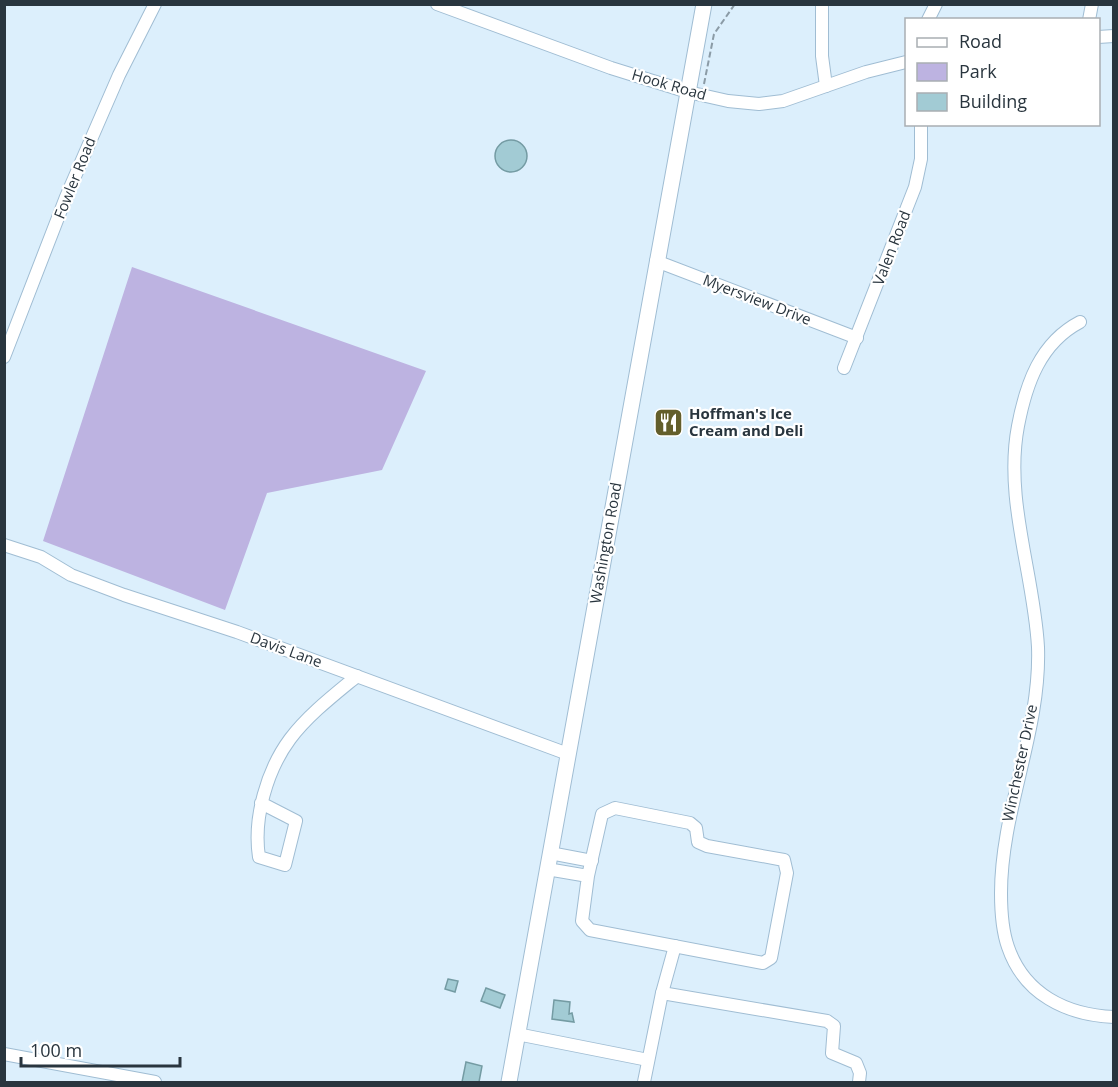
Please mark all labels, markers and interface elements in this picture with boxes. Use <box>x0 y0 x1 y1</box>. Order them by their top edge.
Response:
legend <box>905 18 1100 126</box>
text: Road <box>959 29 1002 53</box>
text: Park <box>959 59 997 83</box>
street label: Hook Road <box>630 64 709 104</box>
text: Building <box>959 89 1027 113</box>
street label: Fowler Road <box>49 134 100 221</box>
street label: Valen Road <box>868 207 914 288</box>
street label: Myersview Drive <box>700 269 814 329</box>
place label: Hoffman's Ice Cream and Deli <box>689 403 803 440</box>
restaurant icon: Hoffman's Ice Cream and Deli <box>652 407 684 439</box>
street label: Washington Road <box>584 481 626 605</box>
street label: Davis Lane <box>248 627 325 671</box>
street label: Winchester Drive <box>997 702 1041 823</box>
scale bar <box>21 1030 180 1068</box>
text: 100 m <box>30 1038 82 1062</box>

